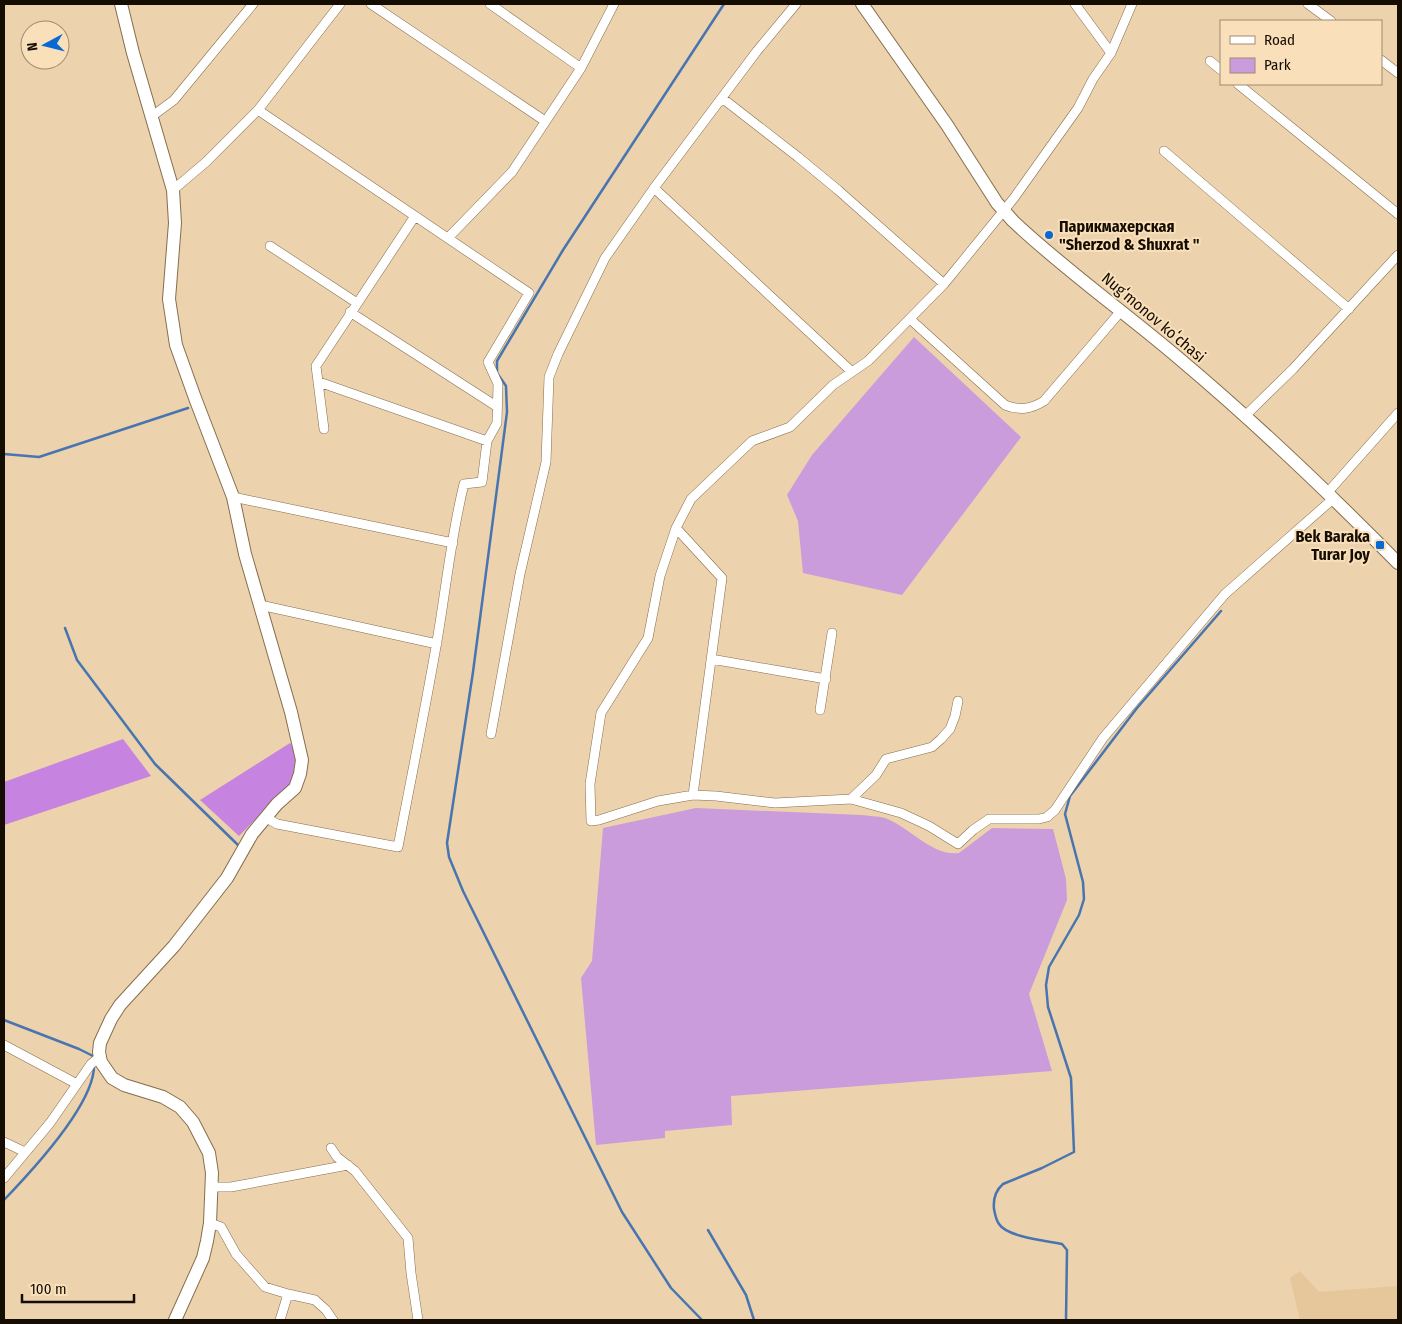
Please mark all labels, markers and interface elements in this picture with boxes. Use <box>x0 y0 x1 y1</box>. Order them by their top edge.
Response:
north arrow <box>20 20 70 70</box>
legend <box>1220 20 1382 85</box>
text: Road <box>1264 31 1295 49</box>
text: N <box>24 41 42 52</box>
text: Park <box>1264 56 1291 74</box>
place label: Парикмахерская "Sherzod & Shuxrat " <box>1059 217 1200 254</box>
marker: Парикмахерская "Sherzod & Shuxrat " <box>1043 229 1055 241</box>
street label: Nugʻmonov koʻchasi <box>1098 268 1209 366</box>
place label: Bek Baraka Turar Joy <box>1295 527 1370 564</box>
marker: Bek Baraka Turar Joy <box>1374 539 1386 551</box>
scale bar <box>22 1272 135 1304</box>
text: 100 m <box>30 1280 67 1298</box>

